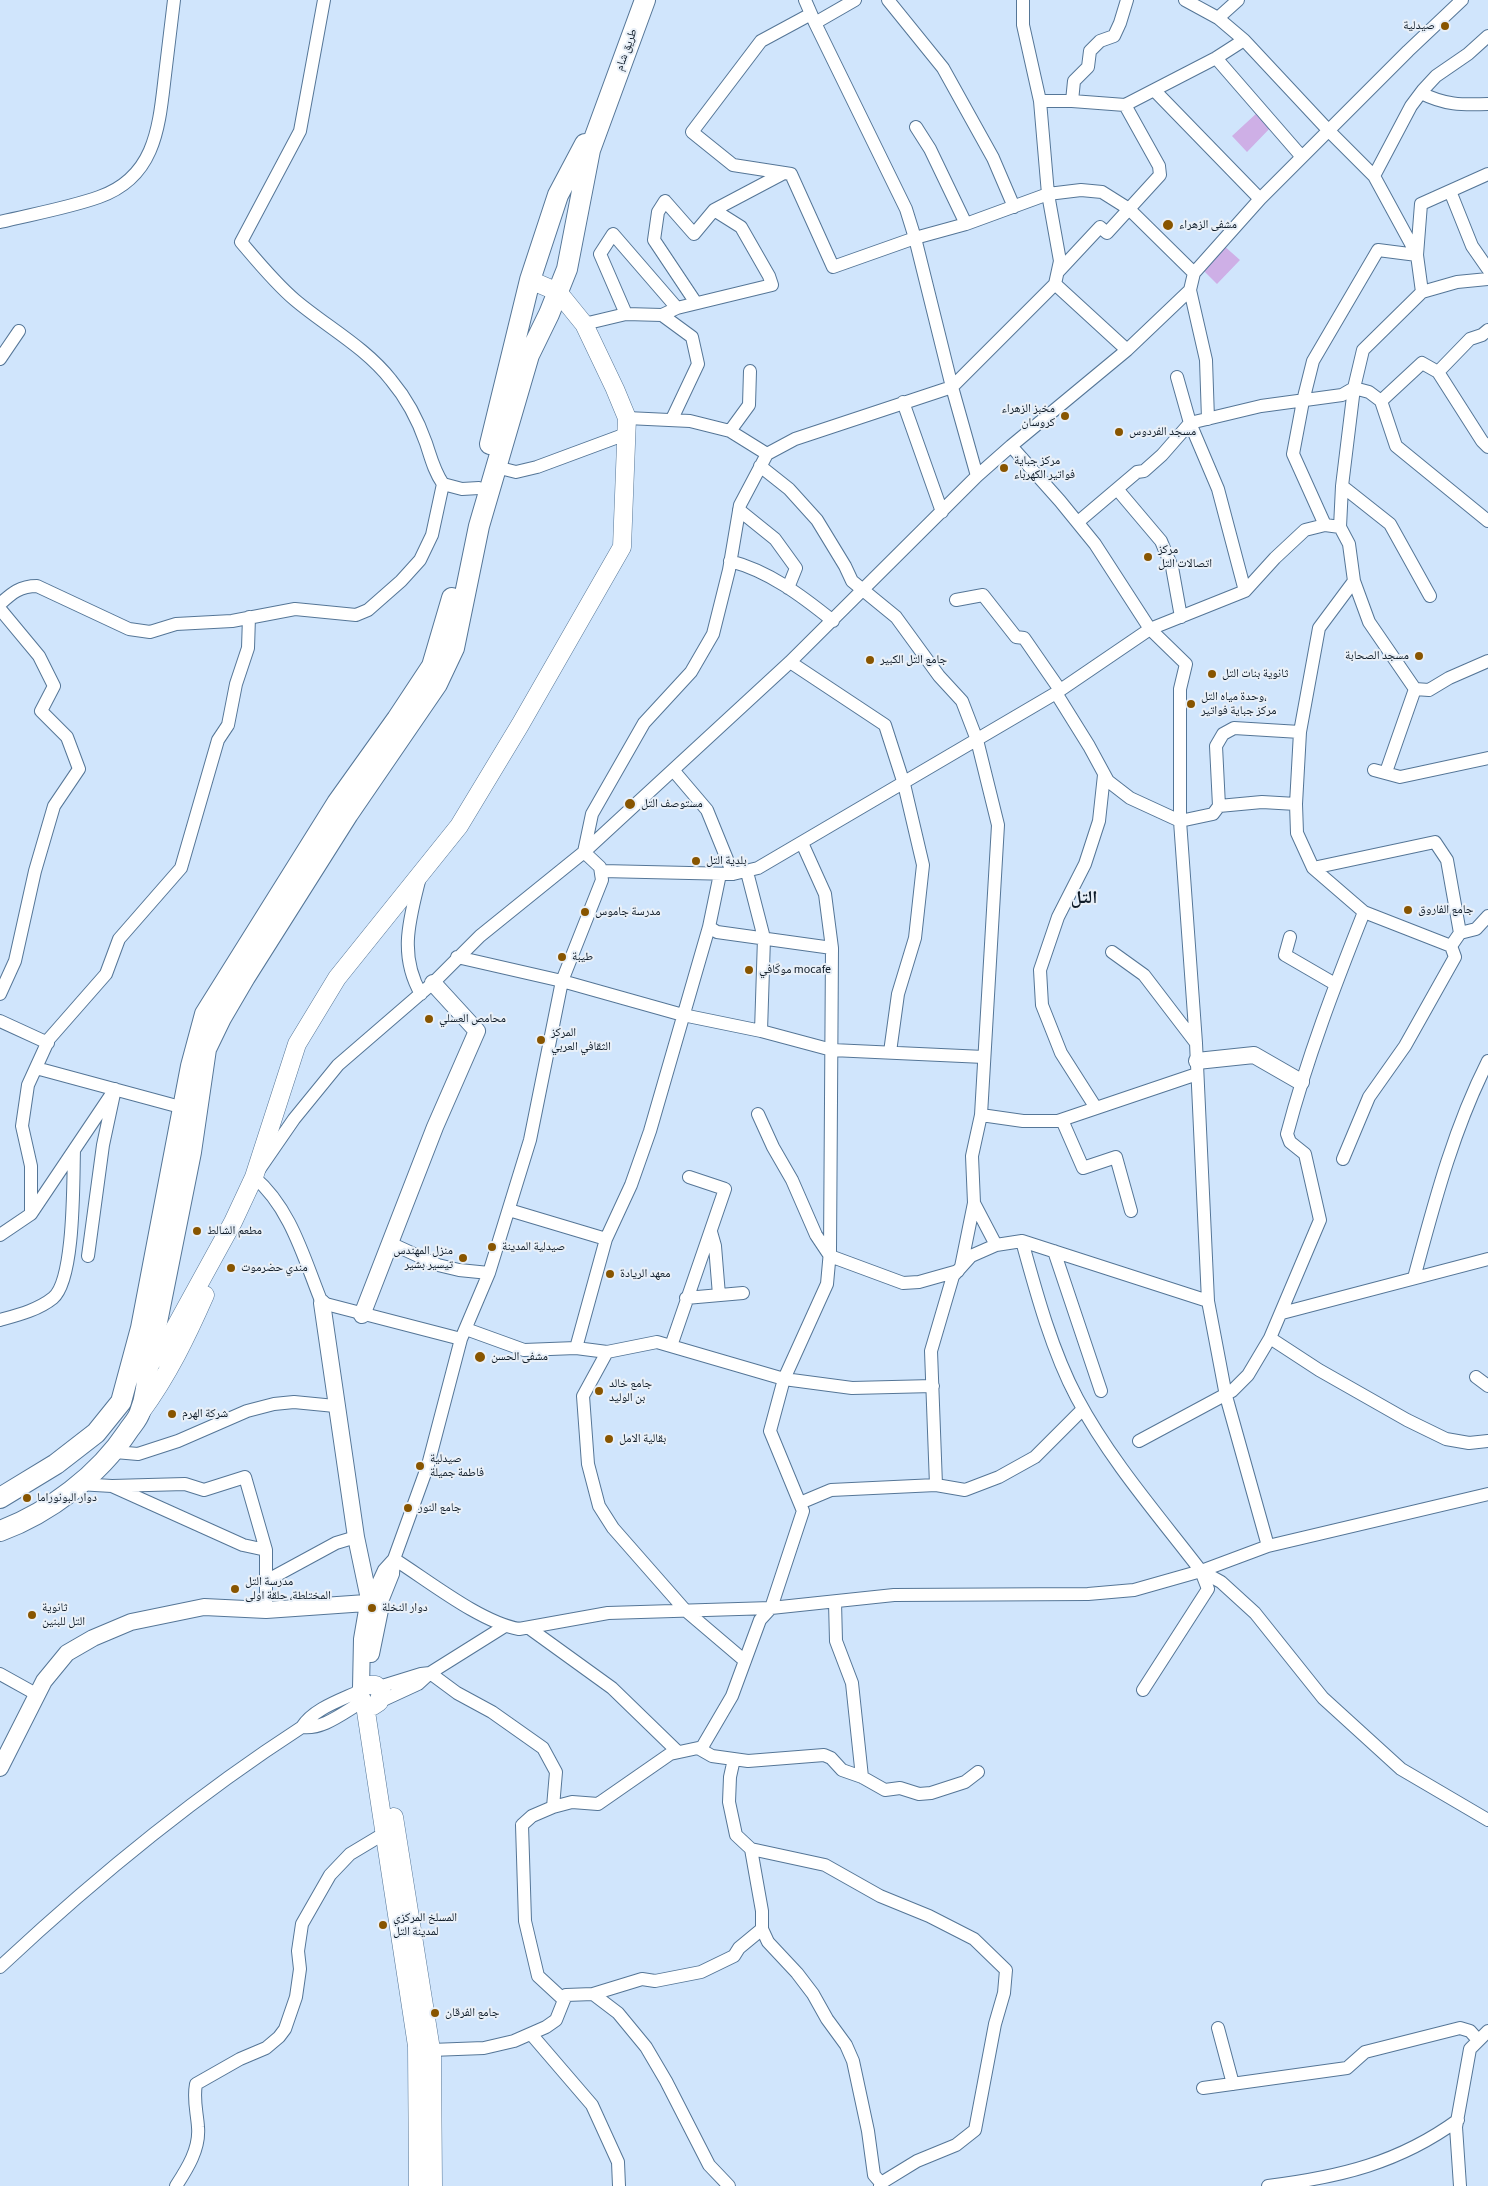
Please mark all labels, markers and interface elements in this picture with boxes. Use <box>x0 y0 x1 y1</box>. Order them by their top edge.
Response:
place label: صيدلية <box>1403 19 1435 33</box>
marker: صيدلية <box>1439 20 1451 32</box>
street label: طريق شام <box>613 27 641 73</box>
marker: مشفى الزهراء <box>1161 218 1175 232</box>
place label: مشفى الزهراء <box>1179 218 1237 232</box>
place label: مخبز الزهراء كروسان <box>1001 402 1055 430</box>
marker: مخبز الزهراء كروسان <box>1059 410 1071 422</box>
place label: مسجد الفردوس <box>1129 425 1196 439</box>
marker: مسجد الفردوس <box>1113 426 1125 438</box>
place label: مركز جباية فواتير الكهرباء <box>1014 454 1075 482</box>
marker: مركز جباية فواتير الكهرباء <box>998 462 1010 474</box>
place label: مركز اتصالات التل <box>1158 543 1212 571</box>
marker: مركز اتصالات التل <box>1142 551 1154 563</box>
place label: مسجد الصحابة <box>1345 649 1409 663</box>
marker: مسجد الصحابة <box>1413 650 1425 662</box>
place label: جامع التل الكبير <box>880 653 947 667</box>
marker: جامع التل الكبير <box>864 654 876 666</box>
place label: ثانوية بنات التل <box>1222 667 1288 681</box>
marker: ثانوية بنات التل <box>1206 668 1218 680</box>
place label: وحدة مياه التل، مركز جباية فواتير <box>1201 690 1276 718</box>
marker: وحدة مياه التل، مركز جباية فواتير <box>1185 698 1197 710</box>
marker: مستوصف التل <box>623 797 637 811</box>
place label: مستوصف التل <box>641 797 703 811</box>
place label: بلدية التل <box>706 854 747 868</box>
marker: بلدية التل <box>690 855 702 867</box>
district label: التل <box>1071 888 1097 910</box>
place label: جامع الفاروق <box>1418 903 1473 917</box>
marker: جامع الفاروق <box>1402 904 1414 916</box>
place label: مدرسة جاموس <box>595 905 660 919</box>
marker: مدرسة جاموس <box>579 906 591 918</box>
place label: طيبة <box>572 950 593 964</box>
marker: طيبة <box>556 951 568 963</box>
place label: موكّافي mocafe <box>759 963 831 977</box>
marker: موكّافي mocafe <box>743 964 755 976</box>
place label: محامص العسلي <box>439 1012 506 1026</box>
marker: محامص العسلي <box>423 1013 435 1025</box>
place label: المركز الثقافي العربي <box>551 1026 611 1054</box>
marker: المركز الثقافي العربي <box>535 1034 547 1046</box>
place label: مطعم الشالط <box>207 1224 262 1238</box>
marker: مطعم الشالط <box>191 1225 203 1237</box>
place label: صيدلية المدينة <box>502 1240 565 1254</box>
marker: صيدلية المدينة <box>486 1241 498 1253</box>
place label: منزل المهندس تيسير بشير <box>393 1244 453 1272</box>
marker: منزل المهندس تيسير بشير <box>457 1252 469 1264</box>
place label: مندي حضرموت <box>241 1261 308 1275</box>
marker: مندي حضرموت <box>225 1262 237 1274</box>
place label: معهد الريادة <box>620 1267 670 1281</box>
marker: معهد الريادة <box>604 1268 616 1280</box>
marker: مشفى الحسن <box>473 1350 487 1364</box>
place label: مشفى الحسن <box>491 1350 548 1364</box>
place label: جامع خالد بن الوليد <box>609 1377 652 1405</box>
marker: جامع خالد بن الوليد <box>593 1385 605 1397</box>
place label: شركة الهرم <box>182 1407 228 1421</box>
marker: شركة الهرم <box>166 1408 178 1420</box>
place label: بقالية الامل <box>619 1432 666 1446</box>
marker: بقالية الامل <box>603 1433 615 1445</box>
place label: صيدلية فاطمة جميلة <box>430 1452 484 1480</box>
marker: صيدلية فاطمة جميلة <box>414 1460 426 1472</box>
place label: دوار البونوراما <box>37 1491 97 1505</box>
marker: دوار البونوراما <box>21 1492 33 1504</box>
place label: جامع النور <box>418 1501 461 1515</box>
marker: جامع النور <box>402 1502 414 1514</box>
place label: مدرسة التل المختلطة، حلقة اولى <box>245 1575 331 1603</box>
marker: مدرسة التل المختلطة، حلقة اولى <box>229 1583 241 1595</box>
place label: ثانوية التل للبنين <box>42 1601 85 1629</box>
place label: دوار النخلة <box>382 1601 428 1615</box>
marker: دوار النخلة <box>366 1602 378 1614</box>
marker: ثانوية التل للبنين <box>26 1609 38 1621</box>
place label: المسلخ المركزي لمدينة التل <box>393 1911 457 1939</box>
marker: المسلخ المركزي لمدينة التل <box>377 1919 389 1931</box>
place label: جامع الفرقان <box>445 2006 499 2020</box>
marker: جامع الفرقان <box>429 2007 441 2019</box>

